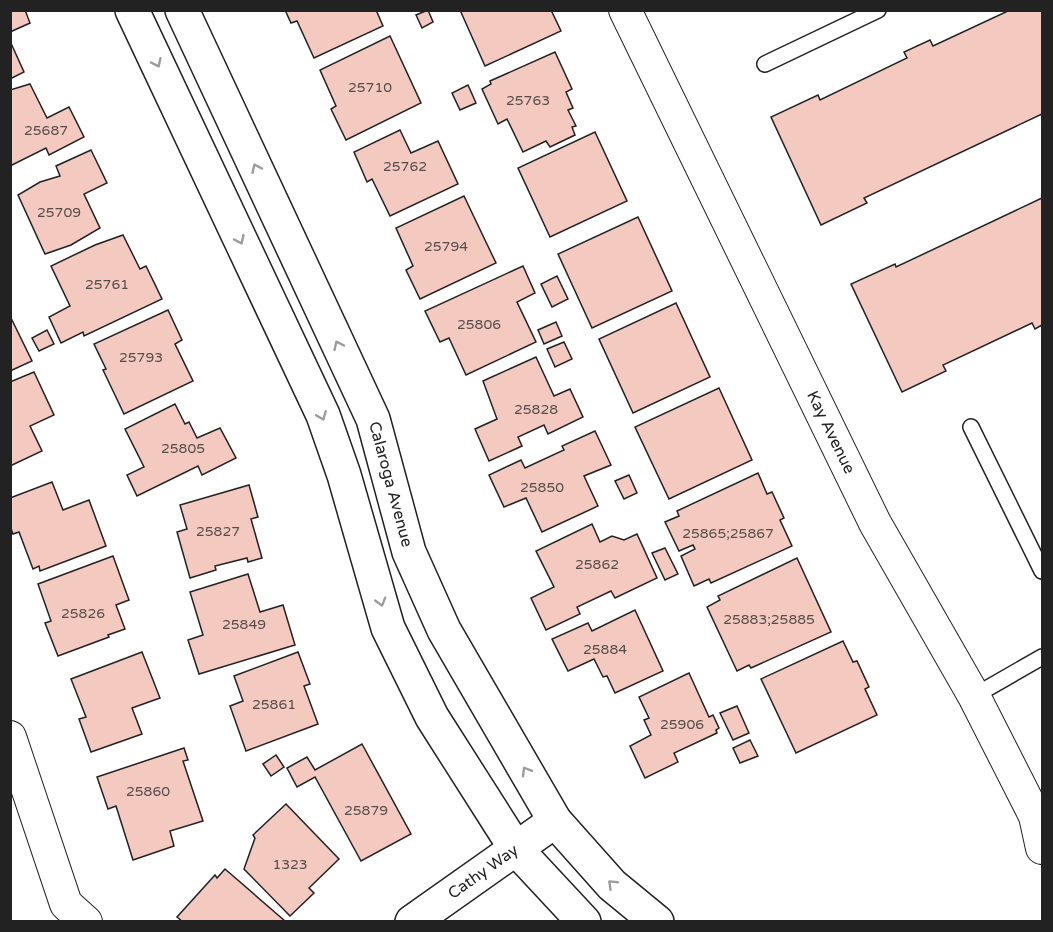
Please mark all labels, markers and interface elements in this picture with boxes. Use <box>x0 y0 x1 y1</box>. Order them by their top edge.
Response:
one-way arrow <box>149 57 161 68</box>
house number: 25710 <box>348 79 392 96</box>
house number: 25763 <box>506 92 550 109</box>
house number: 25687 <box>24 122 68 139</box>
house number: 25762 <box>383 158 427 175</box>
one-way arrow <box>251 164 263 175</box>
house number: 25709 <box>37 204 81 221</box>
one-way arrow <box>232 233 244 244</box>
house number: 25794 <box>424 238 468 255</box>
house number: 25761 <box>85 276 129 293</box>
house number: 25806 <box>457 316 501 333</box>
one-way arrow <box>334 340 346 351</box>
house number: 25793 <box>119 349 163 366</box>
street label: Kay Avenue <box>802 388 860 477</box>
house number: 25828 <box>514 401 558 418</box>
one-way arrow <box>315 410 327 421</box>
street label: Calaroga Avenue <box>364 419 417 549</box>
house number: 25805 <box>161 440 205 457</box>
house number: 25850 <box>520 479 564 496</box>
house number: 25827 <box>196 523 240 540</box>
house number: 25865;25867 <box>682 525 774 542</box>
house number: 25862 <box>575 556 619 573</box>
one-way arrow <box>373 597 386 607</box>
house number: 25826 <box>61 605 105 622</box>
house number: 25883;25885 <box>723 611 815 628</box>
house number: 25849 <box>222 616 266 633</box>
house number: 25884 <box>583 641 627 658</box>
house number: 25861 <box>252 696 296 713</box>
house number: 25906 <box>660 716 704 733</box>
one-way arrow <box>521 767 533 777</box>
house number: 25860 <box>126 783 170 800</box>
house number: 25879 <box>344 802 388 819</box>
street label: Cathy Way <box>444 840 522 903</box>
house number: 1323 <box>272 856 308 873</box>
one-way arrow <box>608 880 618 891</box>

